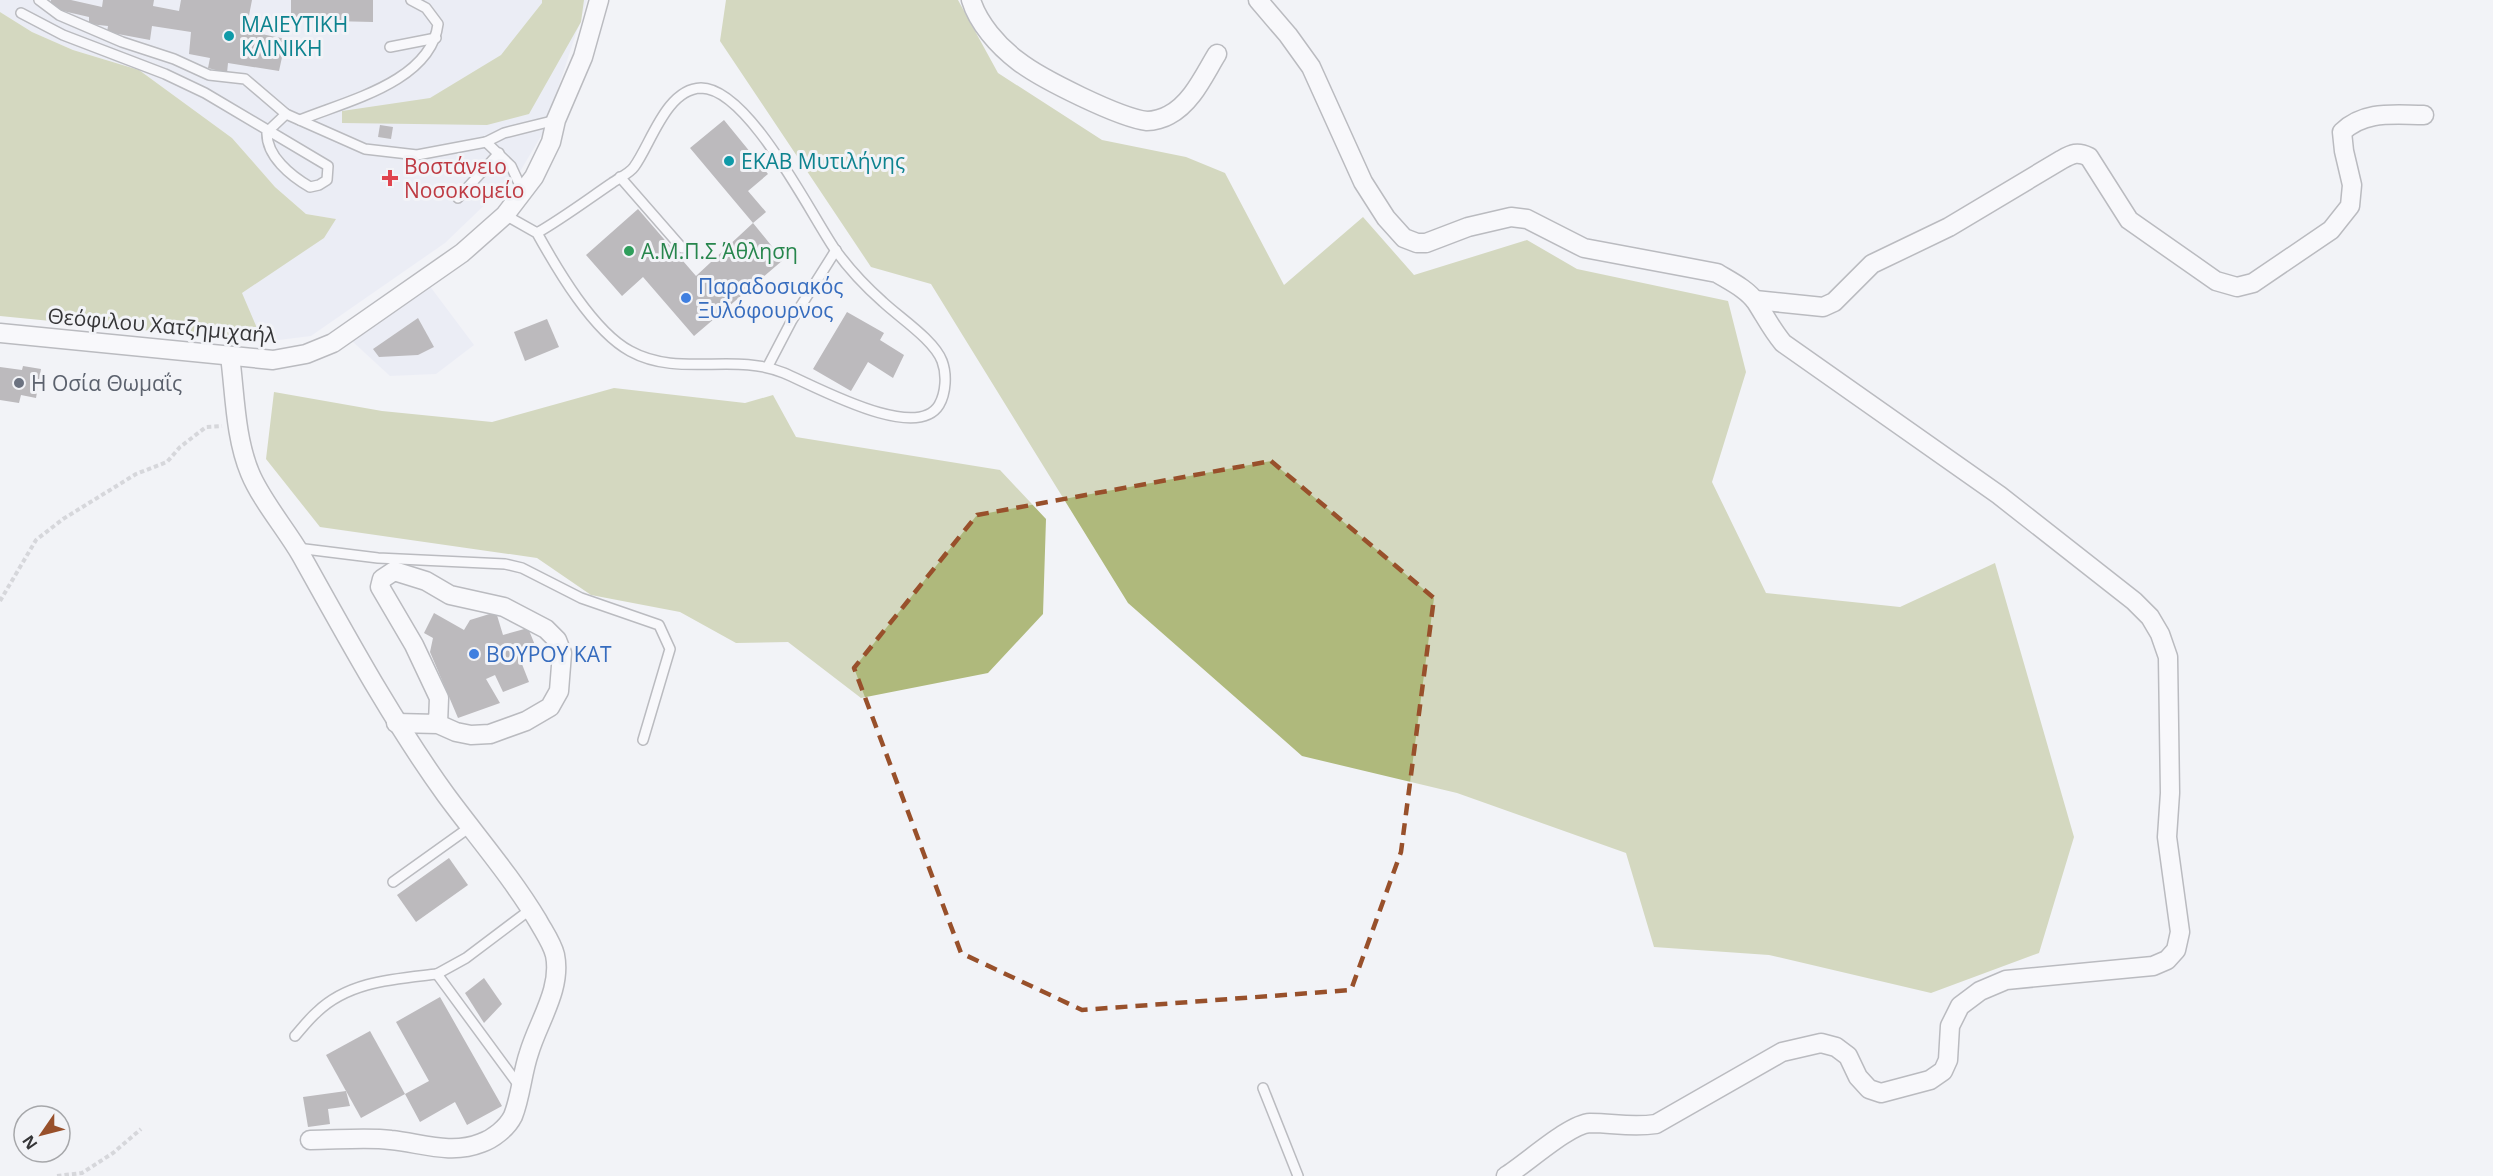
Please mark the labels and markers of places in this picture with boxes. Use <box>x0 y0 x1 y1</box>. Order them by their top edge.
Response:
place label: ΜΑΙΕΥΤΙΚΗ ΚΛΙΝΙΚΗ <box>241 10 348 62</box>
marker: ΜΑΙΕΥΤΙΚΗ ΚΛΙΝΙΚΗ <box>222 29 236 43</box>
place label: ΕΚΑΒ Μυτιλήνης <box>741 147 905 175</box>
place label: Βοστάνειο Νοσοκομείο <box>404 152 524 204</box>
marker: ΕΚΑΒ Μυτιλήνης <box>722 154 736 168</box>
marker: Βοστάνειο Νοσοκομείο <box>381 169 399 187</box>
place label: Α.Μ.Π.Σ Άθληση <box>641 237 798 265</box>
marker: Α.Μ.Π.Σ Άθληση <box>622 244 636 258</box>
place label: Παραδοσιακός Ξυλόφουρνος <box>698 272 843 324</box>
marker: Παραδοσιακός Ξυλόφουρνος <box>679 291 693 305</box>
place label: Η Οσία Θωμαΐς <box>31 369 182 397</box>
marker: Η Οσία Θωμαΐς <box>12 376 26 390</box>
place label: ΒΟΥΡΟΥ ΚΑΤ <box>486 640 612 668</box>
marker: ΒΟΥΡΟΥ ΚΑΤ <box>467 647 481 661</box>

